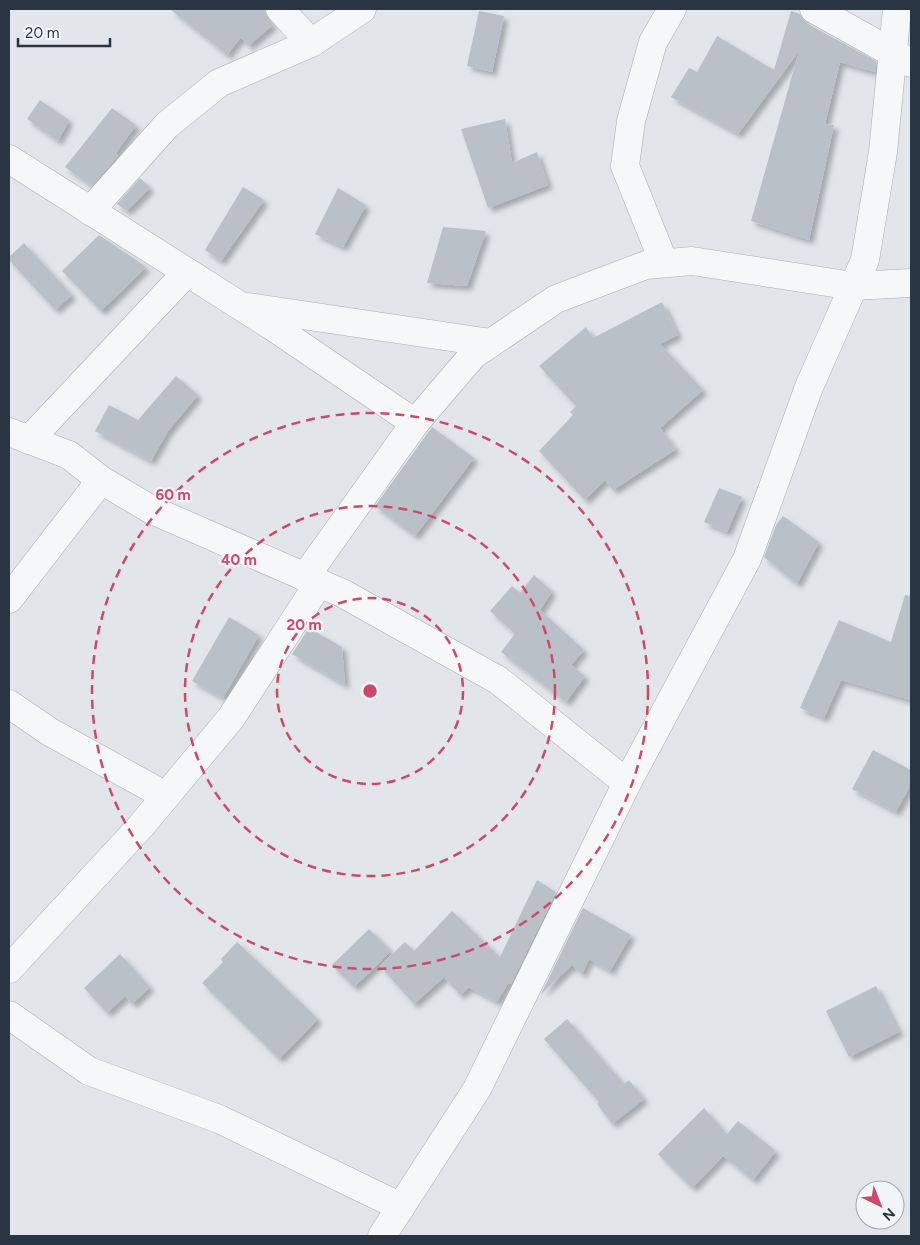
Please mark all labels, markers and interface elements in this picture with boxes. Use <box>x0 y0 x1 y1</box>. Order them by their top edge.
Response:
scale bar <box>18 15 110 47</box>
text: 20 m <box>25 24 59 42</box>
text: 60 m <box>155 486 191 504</box>
text: 40 m <box>221 551 257 569</box>
text: 20 m <box>286 616 322 634</box>
centre of rings <box>361 682 379 700</box>
north arrow <box>855 1180 905 1230</box>
text: N <box>879 1204 898 1224</box>

